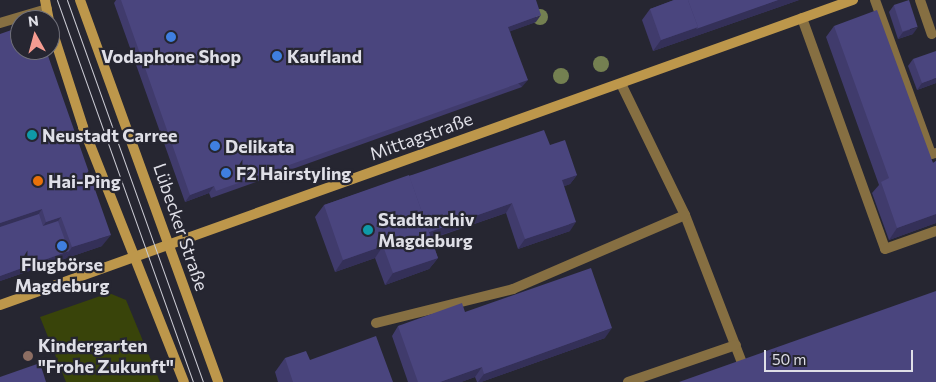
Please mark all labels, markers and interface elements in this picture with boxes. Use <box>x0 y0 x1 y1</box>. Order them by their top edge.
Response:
north arrow <box>10 10 60 60</box>
text: N <box>27 12 39 30</box>
marker: Vodaphone Shop <box>165 31 177 43</box>
place label: Vodaphone Shop <box>101 45 241 67</box>
place label: Kaufland <box>287 45 362 67</box>
marker: Kaufland <box>271 50 283 62</box>
street label: Mittagstraße <box>366 107 476 165</box>
place label: Neustadt Carree <box>42 124 178 146</box>
marker: Neustadt Carree <box>26 129 38 141</box>
place label: Delikata <box>225 135 295 157</box>
marker: Delikata <box>209 140 221 152</box>
street label: Lübecker Straße <box>149 160 213 294</box>
place label: F2 Hairstyling <box>236 162 351 184</box>
marker: F2 Hairstyling <box>220 167 232 179</box>
place label: Hai-Ping <box>48 170 121 192</box>
marker: Hai-Ping <box>32 175 44 187</box>
place label: Stadtarchiv Magdeburg <box>378 209 474 252</box>
marker: Stadtarchiv Magdeburg <box>362 224 374 236</box>
marker: Flugbörse Magdeburg <box>56 240 68 252</box>
place label: Flugbörse Magdeburg <box>15 254 109 296</box>
place label: Kindergarten "Frohe Zukunft" <box>38 335 174 378</box>
scale bar <box>766 340 915 372</box>
marker: Kindergarten "Frohe Zukunft" <box>22 350 34 362</box>
text: 50 m <box>772 350 806 368</box>

